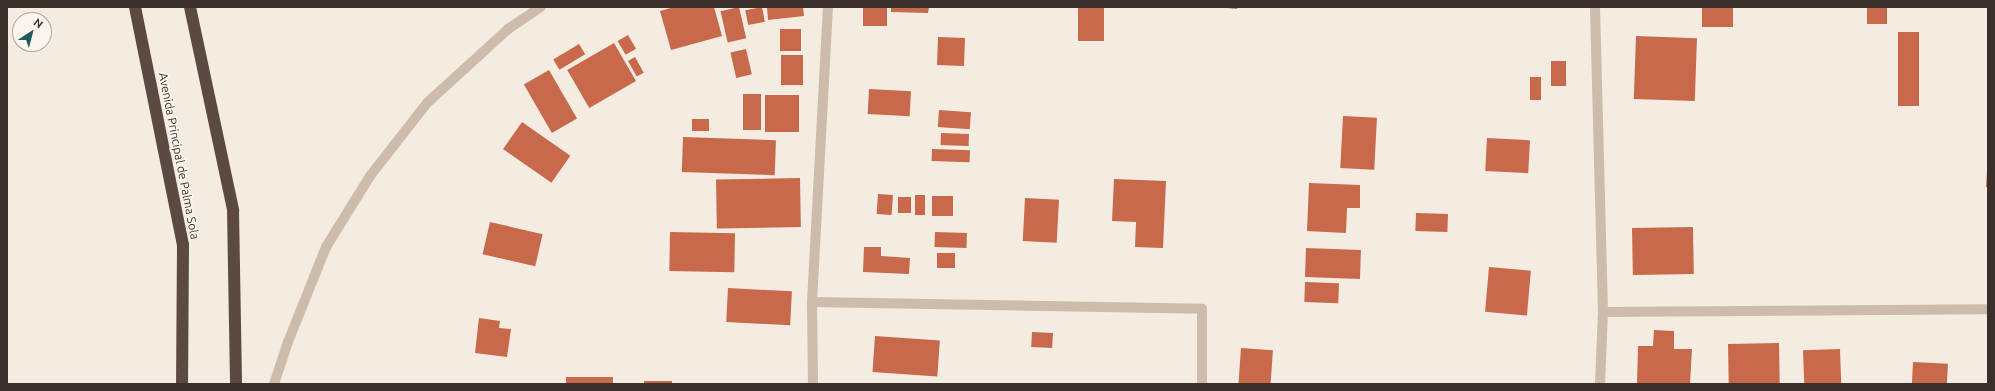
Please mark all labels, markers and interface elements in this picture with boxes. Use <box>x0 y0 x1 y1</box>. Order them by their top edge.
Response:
north arrow <box>12 12 52 52</box>
text: N <box>32 16 45 30</box>
street label: Avenida Principal de Palma Sola <box>156 71 202 241</box>

